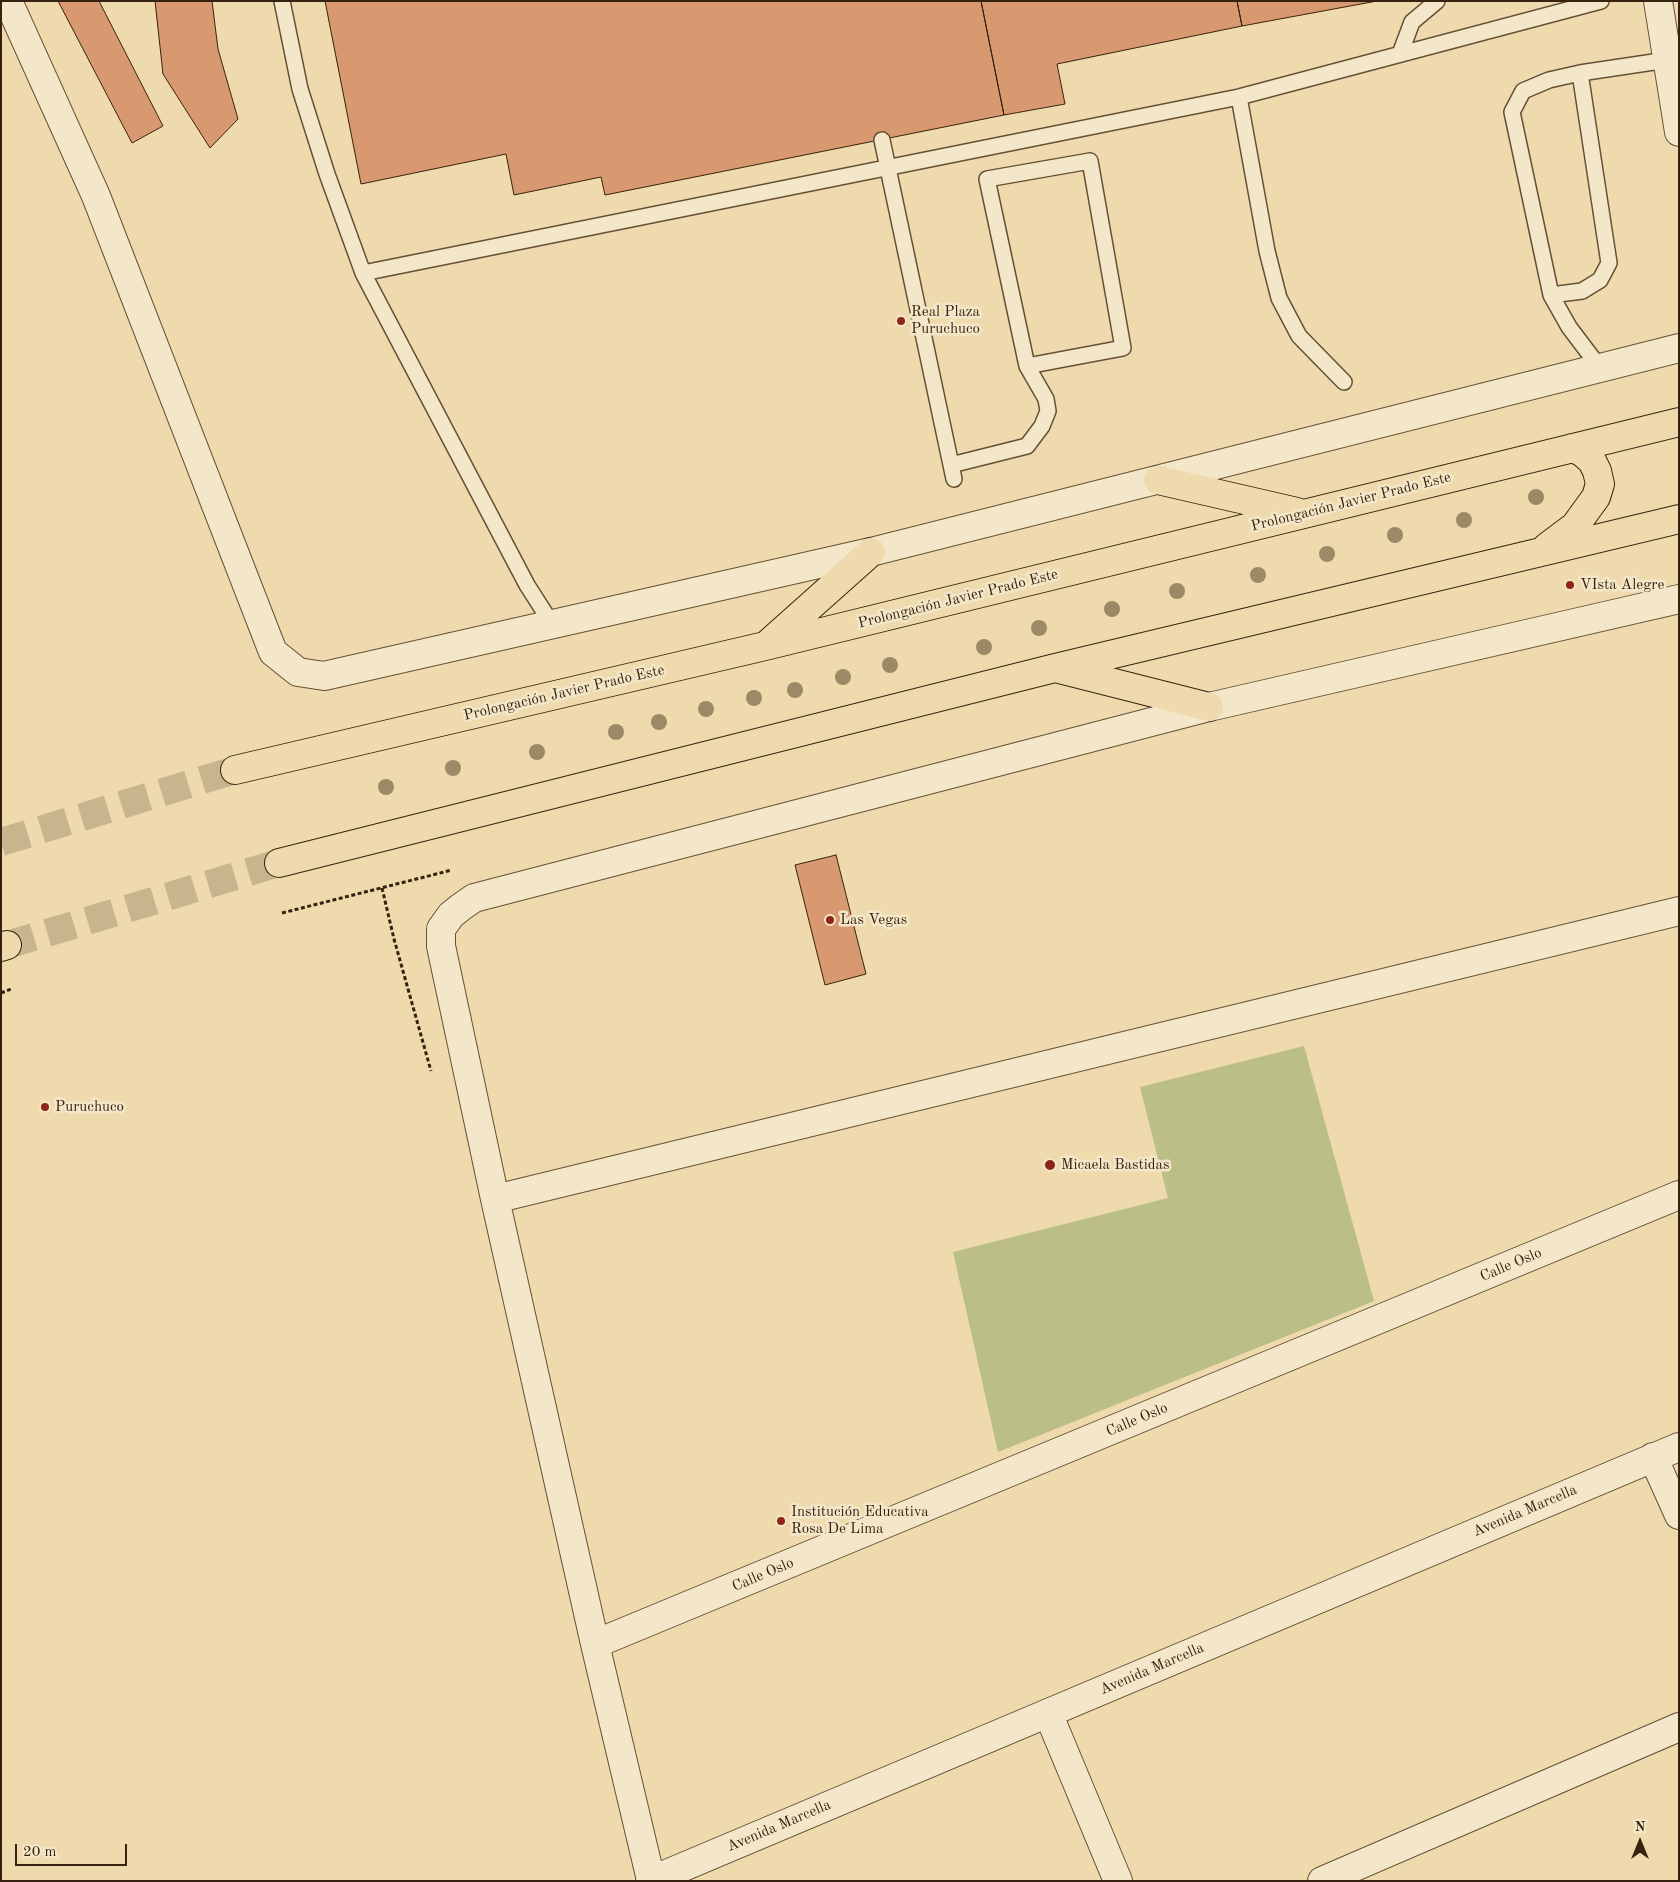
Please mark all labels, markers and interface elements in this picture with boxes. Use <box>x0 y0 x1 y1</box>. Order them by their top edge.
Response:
place label: Real Plaza Puruchuco <box>911 303 980 338</box>
marker: Real Plaza Puruchuco <box>895 315 907 327</box>
street label: Prolongación Javier Prado Este <box>1249 468 1453 536</box>
street label: Prolongación Javier Prado Este <box>856 565 1060 633</box>
place label: VIsta Alegre <box>1580 576 1664 594</box>
marker: VIsta Alegre <box>1564 579 1576 591</box>
street label: Prolongación Javier Prado Este <box>462 661 666 725</box>
place label: Las Vegas <box>840 911 907 929</box>
marker: Las Vegas <box>824 914 836 926</box>
place label: Puruchuco <box>55 1098 124 1116</box>
marker: Puruchuco <box>39 1101 51 1113</box>
place label: Micaela Bastidas <box>1061 1156 1169 1174</box>
marker: Micaela Bastidas <box>1043 1158 1057 1172</box>
street label: Calle Oslo <box>1477 1244 1545 1286</box>
street label: Calle Oslo <box>1103 1399 1171 1441</box>
street label: Avenida Marcella <box>1470 1481 1580 1541</box>
place label: Institución Educativa Rosa De Lima <box>791 1503 929 1538</box>
marker: Institución Educativa Rosa De Lima <box>775 1515 787 1527</box>
street label: Calle Oslo <box>729 1554 797 1596</box>
street label: Avenida Marcella <box>1097 1639 1207 1699</box>
street label: Avenida Marcella <box>724 1796 834 1856</box>
north arrow <box>1615 1817 1665 1867</box>
text: N <box>1635 1820 1645 1834</box>
scale bar <box>18 1834 130 1866</box>
text: 20 m <box>23 1845 57 1860</box>

